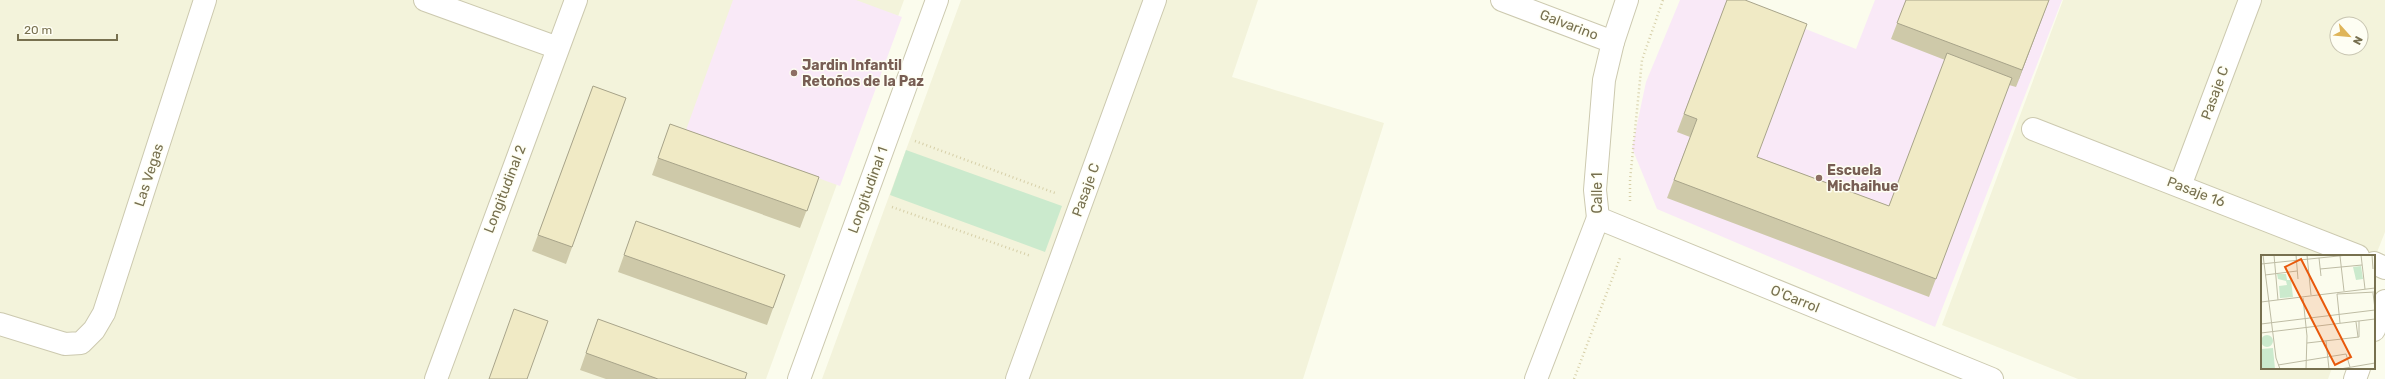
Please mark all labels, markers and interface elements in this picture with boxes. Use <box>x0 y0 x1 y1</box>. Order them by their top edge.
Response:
street label: Galvarino <box>1537 6 1601 44</box>
scale bar <box>18 16 117 42</box>
north arrow <box>2329 16 2369 56</box>
text: 20 m <box>24 23 52 37</box>
text: N <box>2350 34 2365 47</box>
place label: Jardin Infantil Retoños de la Paz <box>802 57 924 90</box>
street label: Pasaje C <box>2197 64 2233 122</box>
marker: Jardin Infantil Retoños de la Paz <box>789 68 799 78</box>
street label: Las Vegas <box>131 141 167 209</box>
street label: Longitudinal 2 <box>480 143 530 235</box>
street label: Longitudinal 1 <box>845 144 891 236</box>
street label: Pasaje C <box>1068 161 1104 219</box>
place label: Escuela Michaihue <box>1827 162 1899 195</box>
street label: Calle 1 <box>1589 172 1606 214</box>
marker: Escuela Michaihue <box>1814 173 1824 183</box>
street label: Pasaje 16 <box>2165 173 2227 211</box>
inset map <box>2261 255 2375 369</box>
street label: O'Carrol <box>1768 281 1822 317</box>

